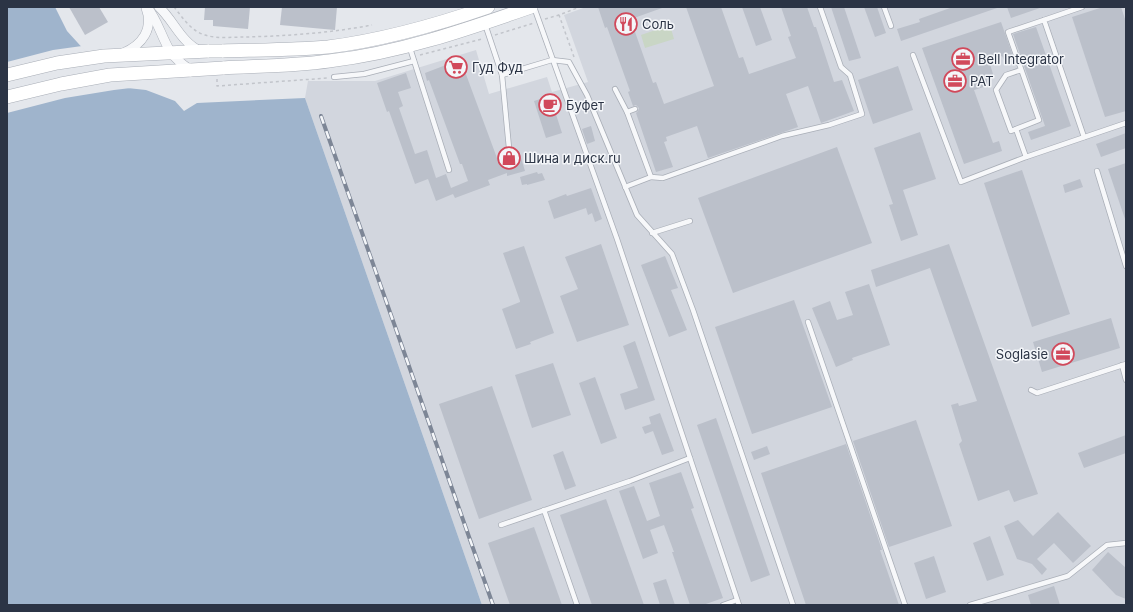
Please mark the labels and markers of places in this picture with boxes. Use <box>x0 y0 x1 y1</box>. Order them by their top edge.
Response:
restaurant icon: Соль <box>613 11 639 37</box>
place label: Соль <box>642 16 674 32</box>
office icon: Bell Integrator <box>950 46 976 72</box>
place label: Bell Integrator <box>978 51 1064 67</box>
supermarket icon: Гуд Фуд <box>443 54 469 80</box>
place label: Гуд Фуд <box>472 59 523 75</box>
office icon: РАТ <box>942 68 968 94</box>
place label: РАТ <box>970 73 994 89</box>
cafe icon: Буфет <box>537 92 563 118</box>
place label: Буфет <box>566 97 604 113</box>
shop icon: Шина и диск.ru <box>496 145 522 171</box>
place label: Шина и диск.ru <box>524 150 621 166</box>
office icon: Soglasie <box>1050 341 1076 367</box>
place label: Soglasie <box>996 346 1048 362</box>

